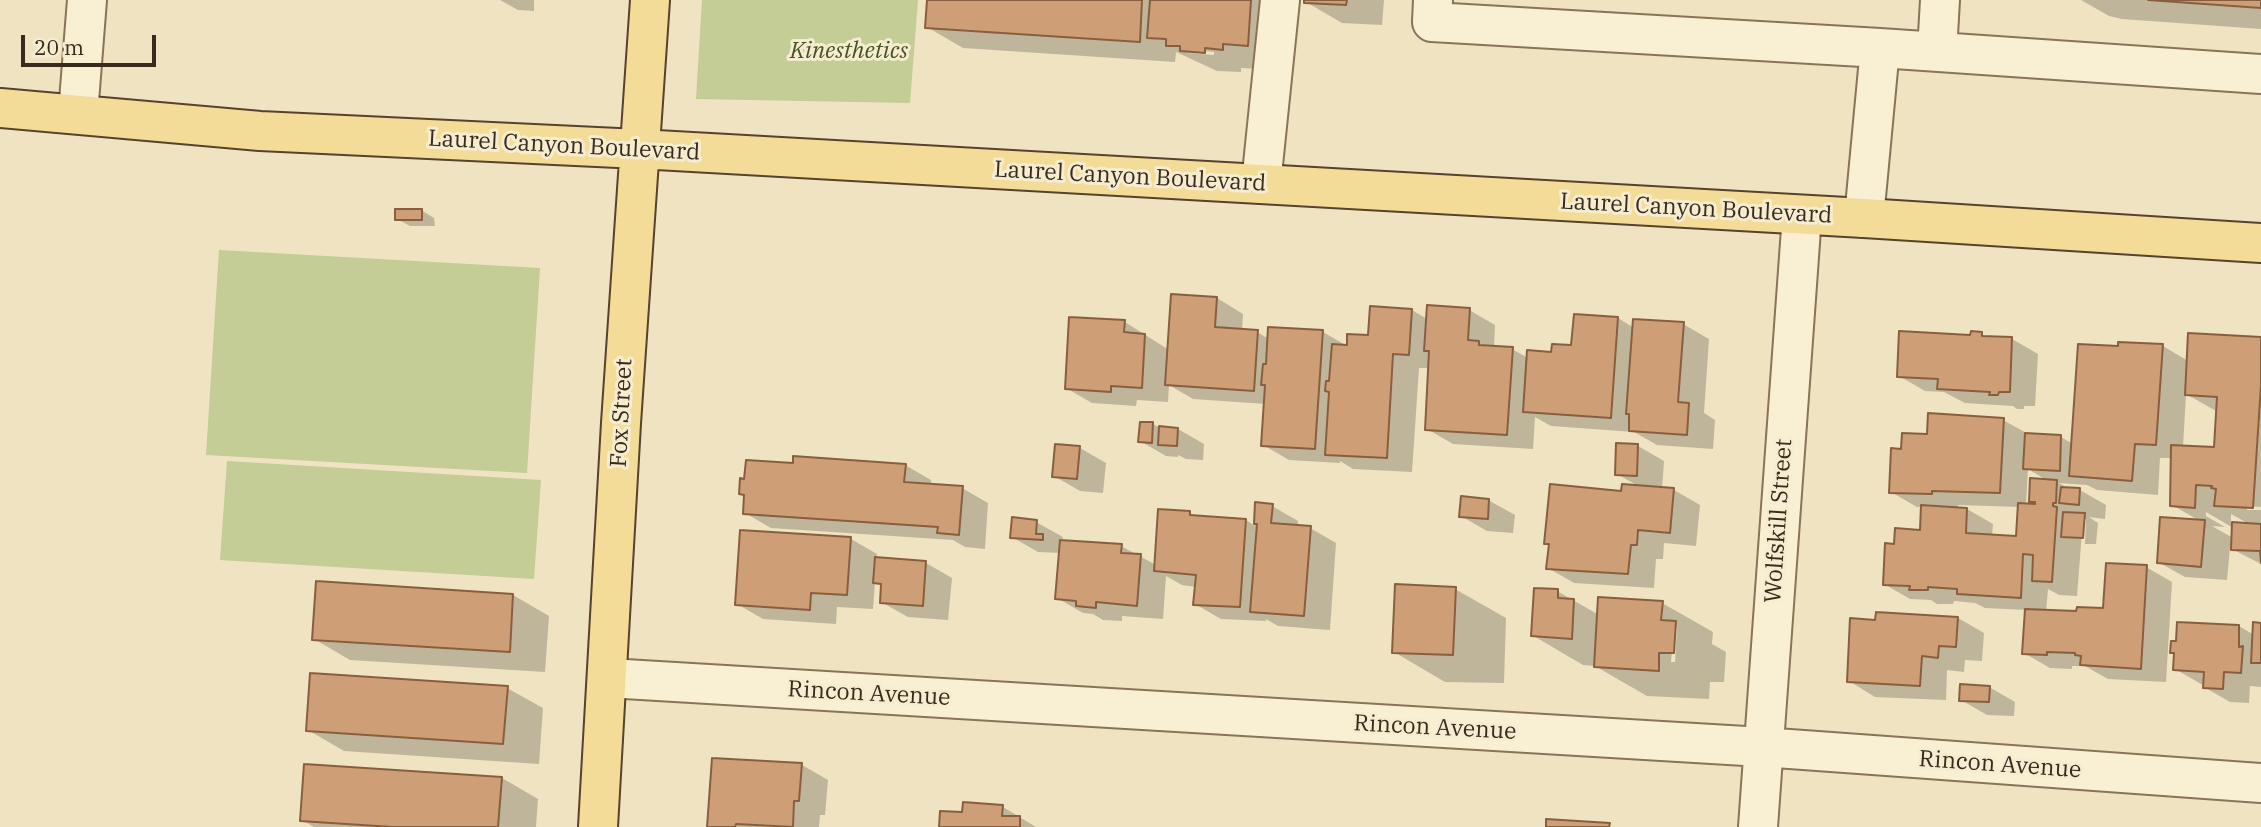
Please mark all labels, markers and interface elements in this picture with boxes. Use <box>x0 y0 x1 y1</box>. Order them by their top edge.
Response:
scale bar <box>24 21 159 65</box>
text: 20 m <box>34 33 84 61</box>
park label: Kinesthetics <box>790 37 908 65</box>
street label: Laurel Canyon Boulevard <box>427 125 701 167</box>
street label: Laurel Canyon Boulevard <box>993 156 1267 198</box>
street label: Laurel Canyon Boulevard <box>1559 188 1833 230</box>
street label: Fox Street <box>605 358 639 468</box>
street label: Wolfskill Street <box>1759 438 1799 604</box>
street label: Rincon Avenue <box>787 676 951 712</box>
street label: Rincon Avenue <box>1353 710 1517 746</box>
street label: Rincon Avenue <box>1918 746 2082 784</box>

